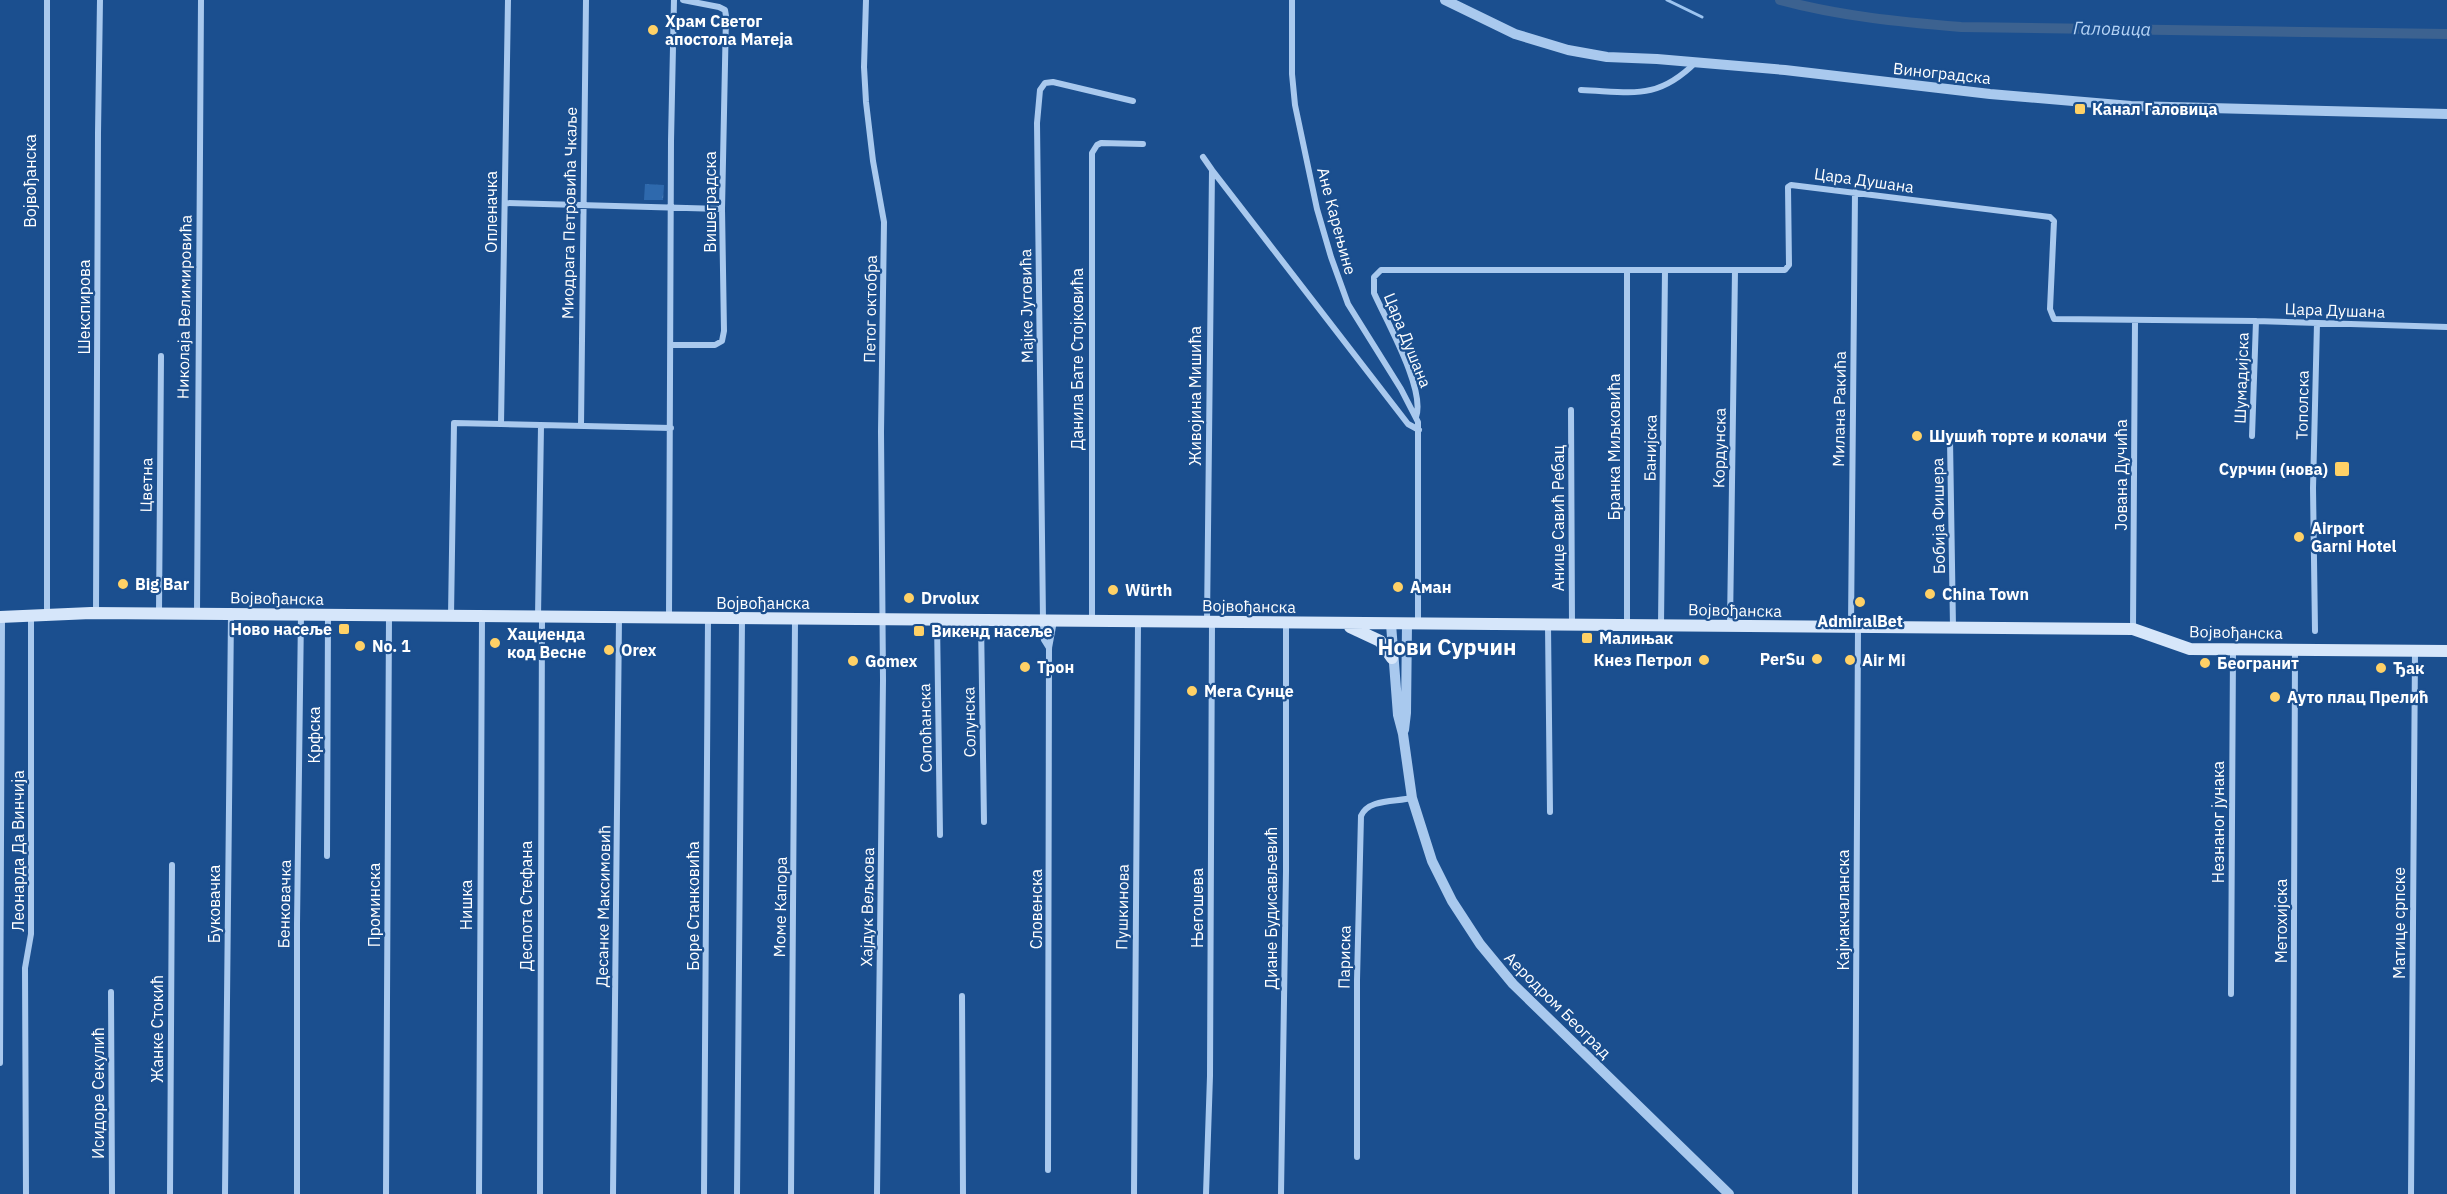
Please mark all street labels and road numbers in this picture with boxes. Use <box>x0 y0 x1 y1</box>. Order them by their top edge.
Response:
street label: Виноградска <box>1892 58 1992 88</box>
street label: Миодрага Петровића Чкаље <box>557 106 581 319</box>
street label: Војвођанска <box>20 134 40 228</box>
street label: Вишеградска <box>700 151 720 253</box>
street label: Цара Душана <box>1813 163 1916 197</box>
street label: Ане Карењине <box>1313 165 1361 277</box>
street label: Опленачка <box>481 171 501 253</box>
street label: Николаја Велимировића <box>172 214 196 399</box>
street label: Мајке Југовића <box>1015 248 1037 363</box>
street label: Петог октобра <box>859 255 881 363</box>
street label: Шекспирова <box>74 259 94 354</box>
street label: Данила Бате Стојковића <box>1067 267 1087 450</box>
street label: Цара Душана <box>1380 290 1436 391</box>
street label: Цара Душана <box>2284 298 2386 322</box>
street label: Живојина Мишића <box>1185 325 1205 466</box>
street label: Шумадијска <box>2229 331 2253 424</box>
street label: Милана Ракића <box>1828 351 1850 467</box>
street label: Тополска <box>2291 370 2313 440</box>
street label: Бранка Миљковића <box>1604 373 1624 521</box>
street label: Кордунска <box>1708 407 1730 488</box>
street label: Банијска <box>1639 414 1661 482</box>
street label: Јована Дучића <box>2111 419 2131 531</box>
street label: Анице Савић Ребац <box>1548 444 1568 591</box>
street label: Цветна <box>136 457 156 513</box>
street label: Бобија Фишера <box>1927 457 1949 574</box>
street label: Војвођанска <box>230 587 324 609</box>
street label: Војвођанска <box>716 593 810 613</box>
street label: Војвођанска <box>1202 595 1296 617</box>
street label: Војвођанска <box>1688 599 1782 621</box>
street label: Војвођанска <box>2189 621 2283 643</box>
street label: Сопоћанска <box>914 683 936 773</box>
street label: Солунска <box>958 686 980 757</box>
street label: Крфска <box>304 706 324 764</box>
street label: Незнаног јунака <box>2208 760 2228 883</box>
street label: Леонарда Да Винчија <box>8 770 28 932</box>
street label: Десанке Максимовић <box>592 825 614 987</box>
street label: Диане Будисављевић <box>1261 827 1281 989</box>
street label: Деспота Стефана <box>516 840 536 971</box>
street label: Боре Станковића <box>683 841 703 971</box>
street label: Хајдук Вељкова <box>856 847 878 967</box>
street label: Кајмакчаланска <box>1833 849 1853 971</box>
street label: Моме Капора <box>769 856 791 957</box>
street label: Бенковачка <box>273 859 295 949</box>
street label: Проминска <box>364 862 384 947</box>
street label: Пушкинова <box>1111 863 1133 950</box>
street label: Буковачка <box>204 864 224 943</box>
street label: Матице српске <box>2389 867 2409 979</box>
street label: Словенска <box>1026 868 1046 949</box>
street label: Његошева <box>1187 868 1207 948</box>
street label: Метохијска <box>2271 878 2291 963</box>
street label: Нишка <box>456 879 476 930</box>
street label: Париска <box>1333 925 1355 989</box>
street label: Аеродром Београд <box>1501 948 1616 1063</box>
street label: Жанке Стокић <box>147 975 167 1083</box>
street label: Исидоре Секулић <box>88 1027 108 1159</box>

